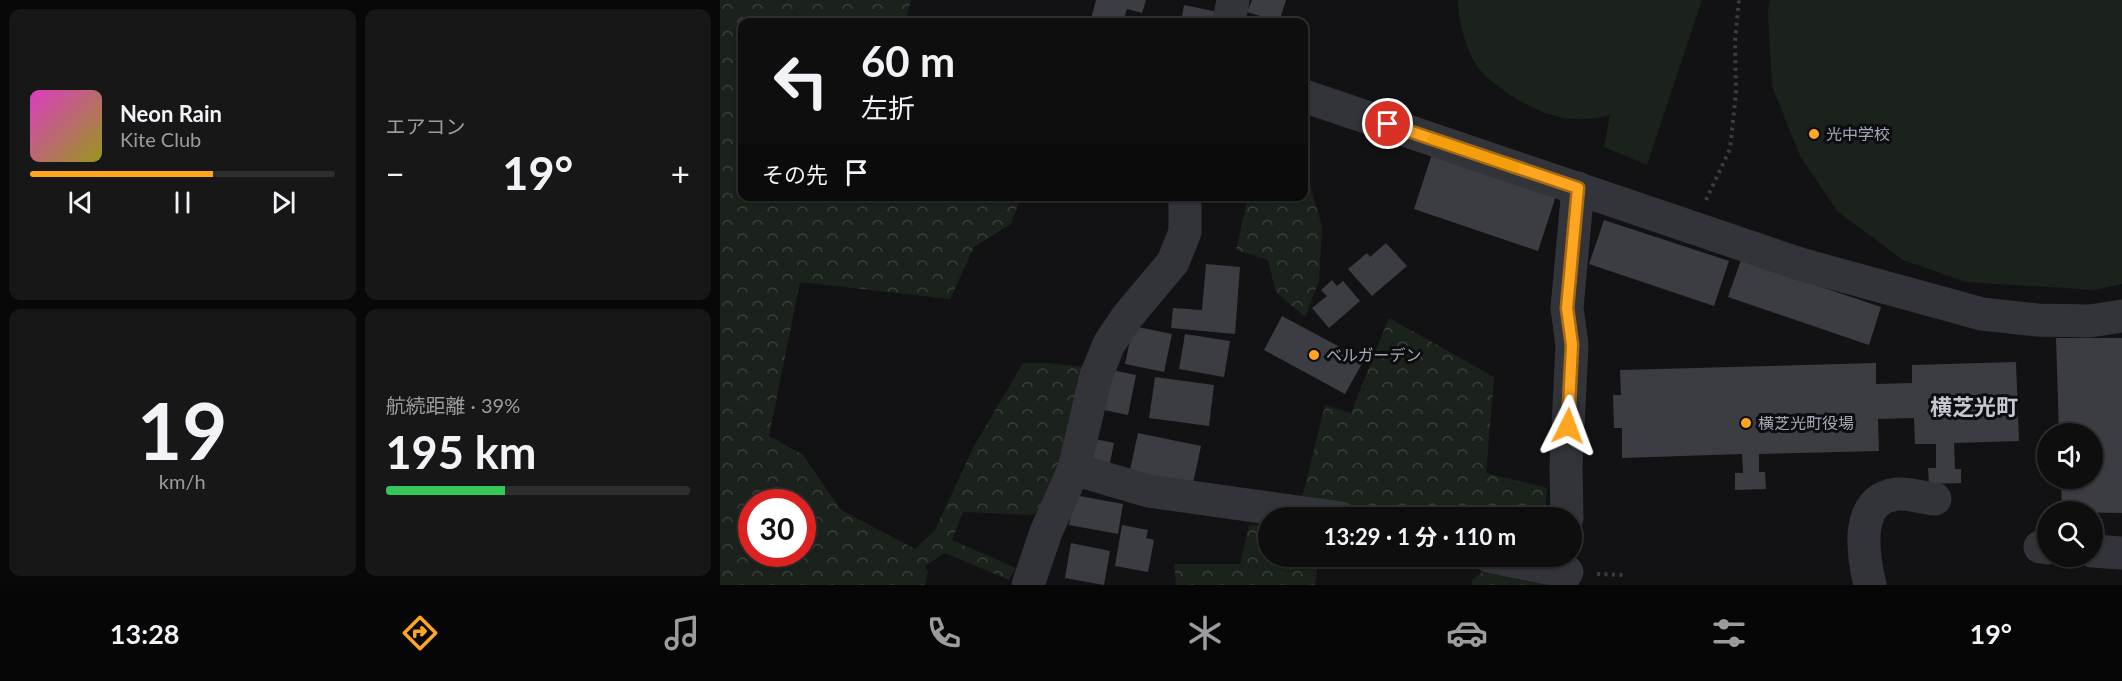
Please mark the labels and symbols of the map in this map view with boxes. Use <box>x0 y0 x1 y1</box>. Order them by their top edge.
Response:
pin <box>1362 98 1413 149</box>
place label: 光中学校 <box>1826 124 1890 143</box>
marker: 光中学校 <box>1807 127 1821 141</box>
place label: ベルガーデン <box>1326 345 1422 364</box>
marker: ベルガーデン <box>1307 348 1321 362</box>
district label: 横芝光町 <box>1930 393 2018 420</box>
position arrow <box>1536 394 1600 458</box>
place label: 横芝光町役場 <box>1758 413 1854 432</box>
marker: 横芝光町役場 <box>1739 416 1753 430</box>
speed limit sign: 30 <box>738 489 816 567</box>

